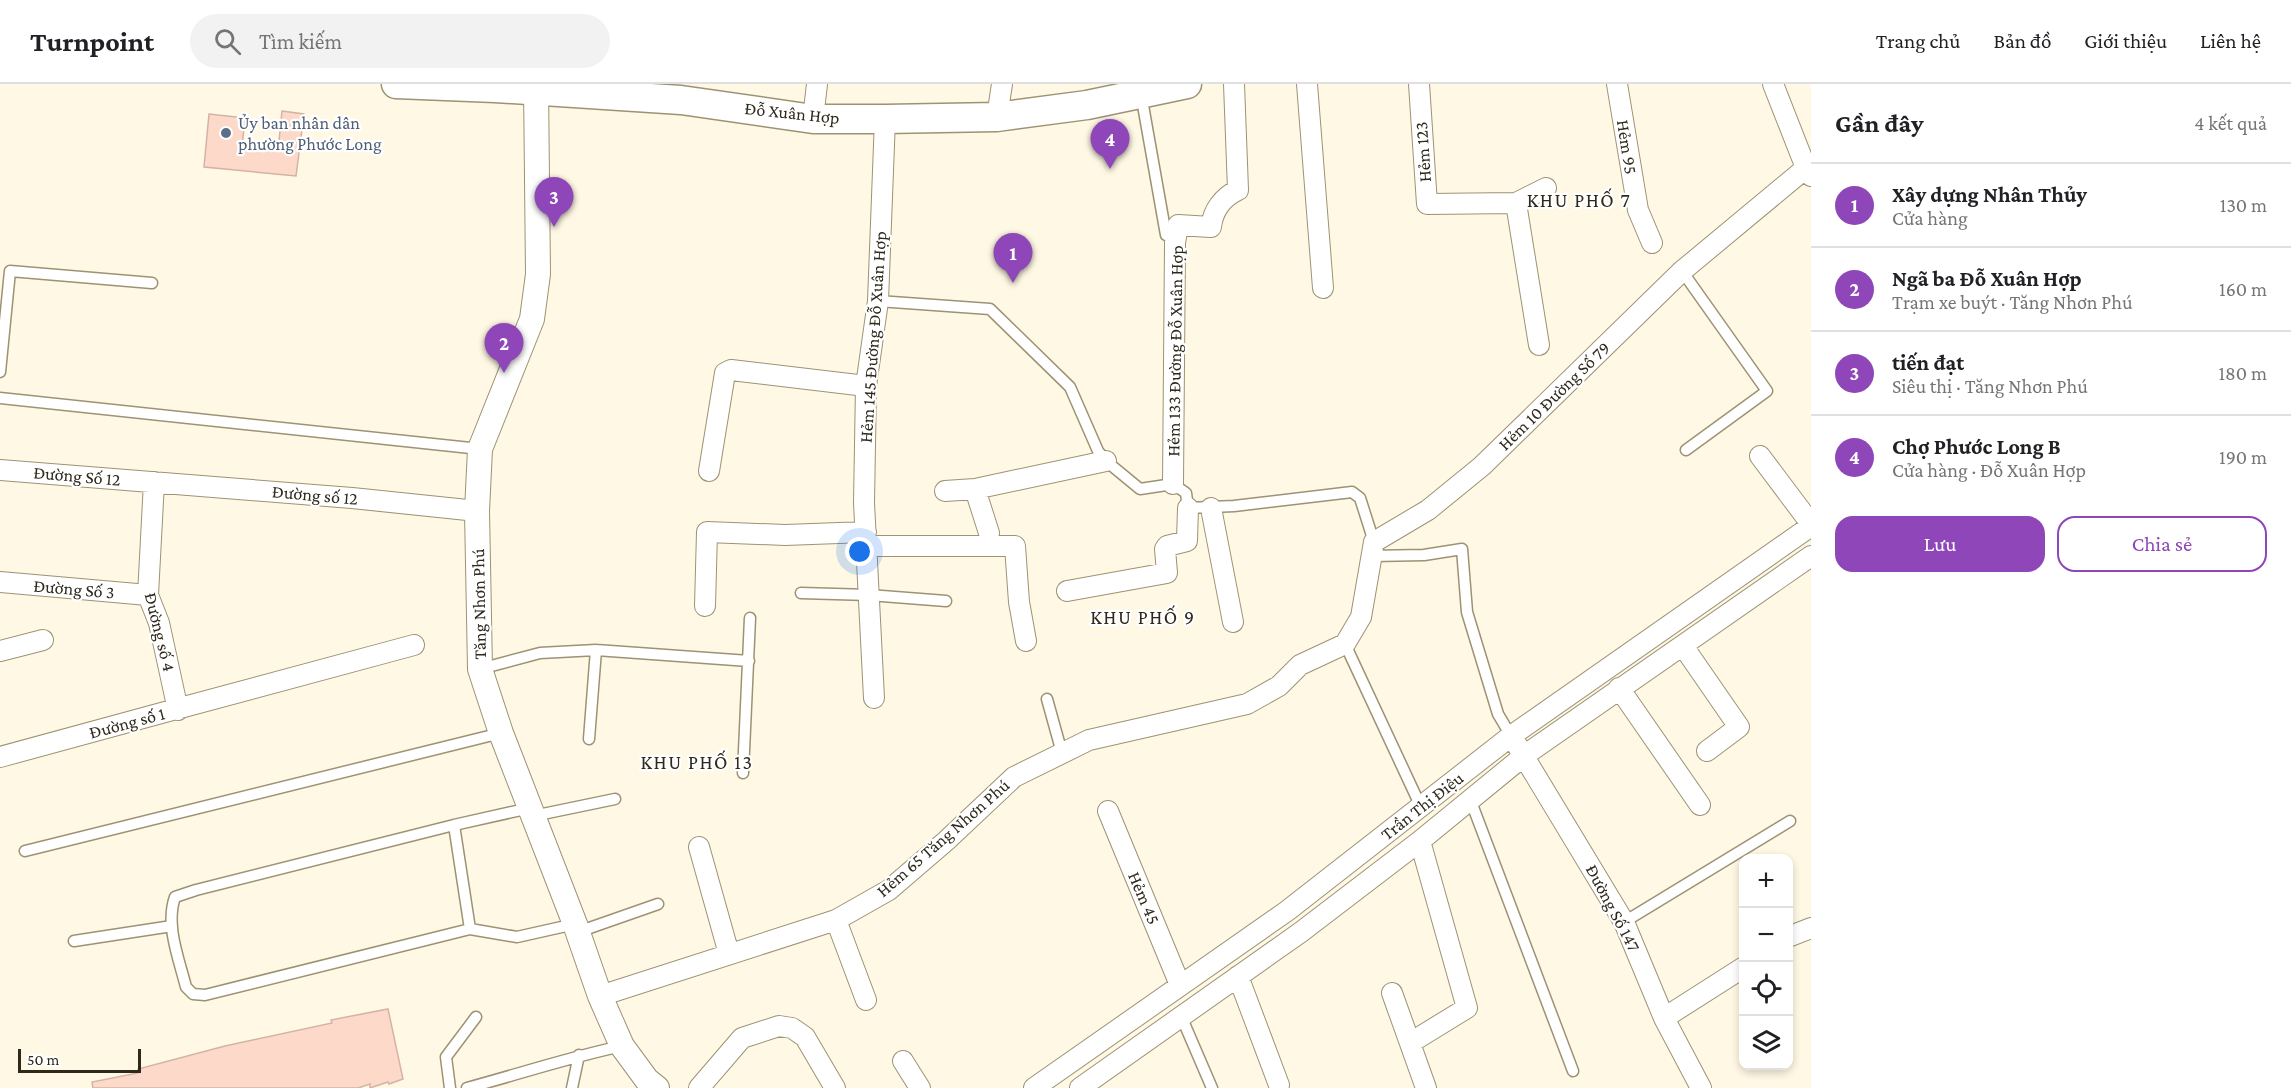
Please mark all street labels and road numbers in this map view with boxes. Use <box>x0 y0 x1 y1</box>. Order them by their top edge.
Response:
street label: Đỗ Xuân Hợp <box>744 98 840 128</box>
street label: Hẻm 95 <box>1613 118 1641 176</box>
street label: Hẻm 123 <box>1411 121 1435 183</box>
street label: Hẻm 145 Đường Đỗ Xuân Hợp <box>856 231 890 443</box>
street label: Hẻm 133 Đường Đỗ Xuân Hợp <box>1163 245 1187 457</box>
street label: Hẻm 10 Đường Số 79 <box>1494 338 1614 454</box>
street label: Đường Số 12 <box>33 462 121 490</box>
street label: Đường số 12 <box>271 481 359 509</box>
street label: Tăng Nhơn Phú <box>468 548 490 660</box>
street label: Đường Số 3 <box>33 575 115 603</box>
street label: Đường số 4 <box>141 590 179 674</box>
street label: Đường số 1 <box>87 703 167 743</box>
street label: Trần Thị Điệu <box>1377 767 1467 844</box>
street label: Hẻm 65 Tăng Nhơn Phú <box>873 775 1014 901</box>
street label: Đường Số 147 <box>1582 861 1644 955</box>
street label: Hẻm 45 <box>1124 869 1164 927</box>

